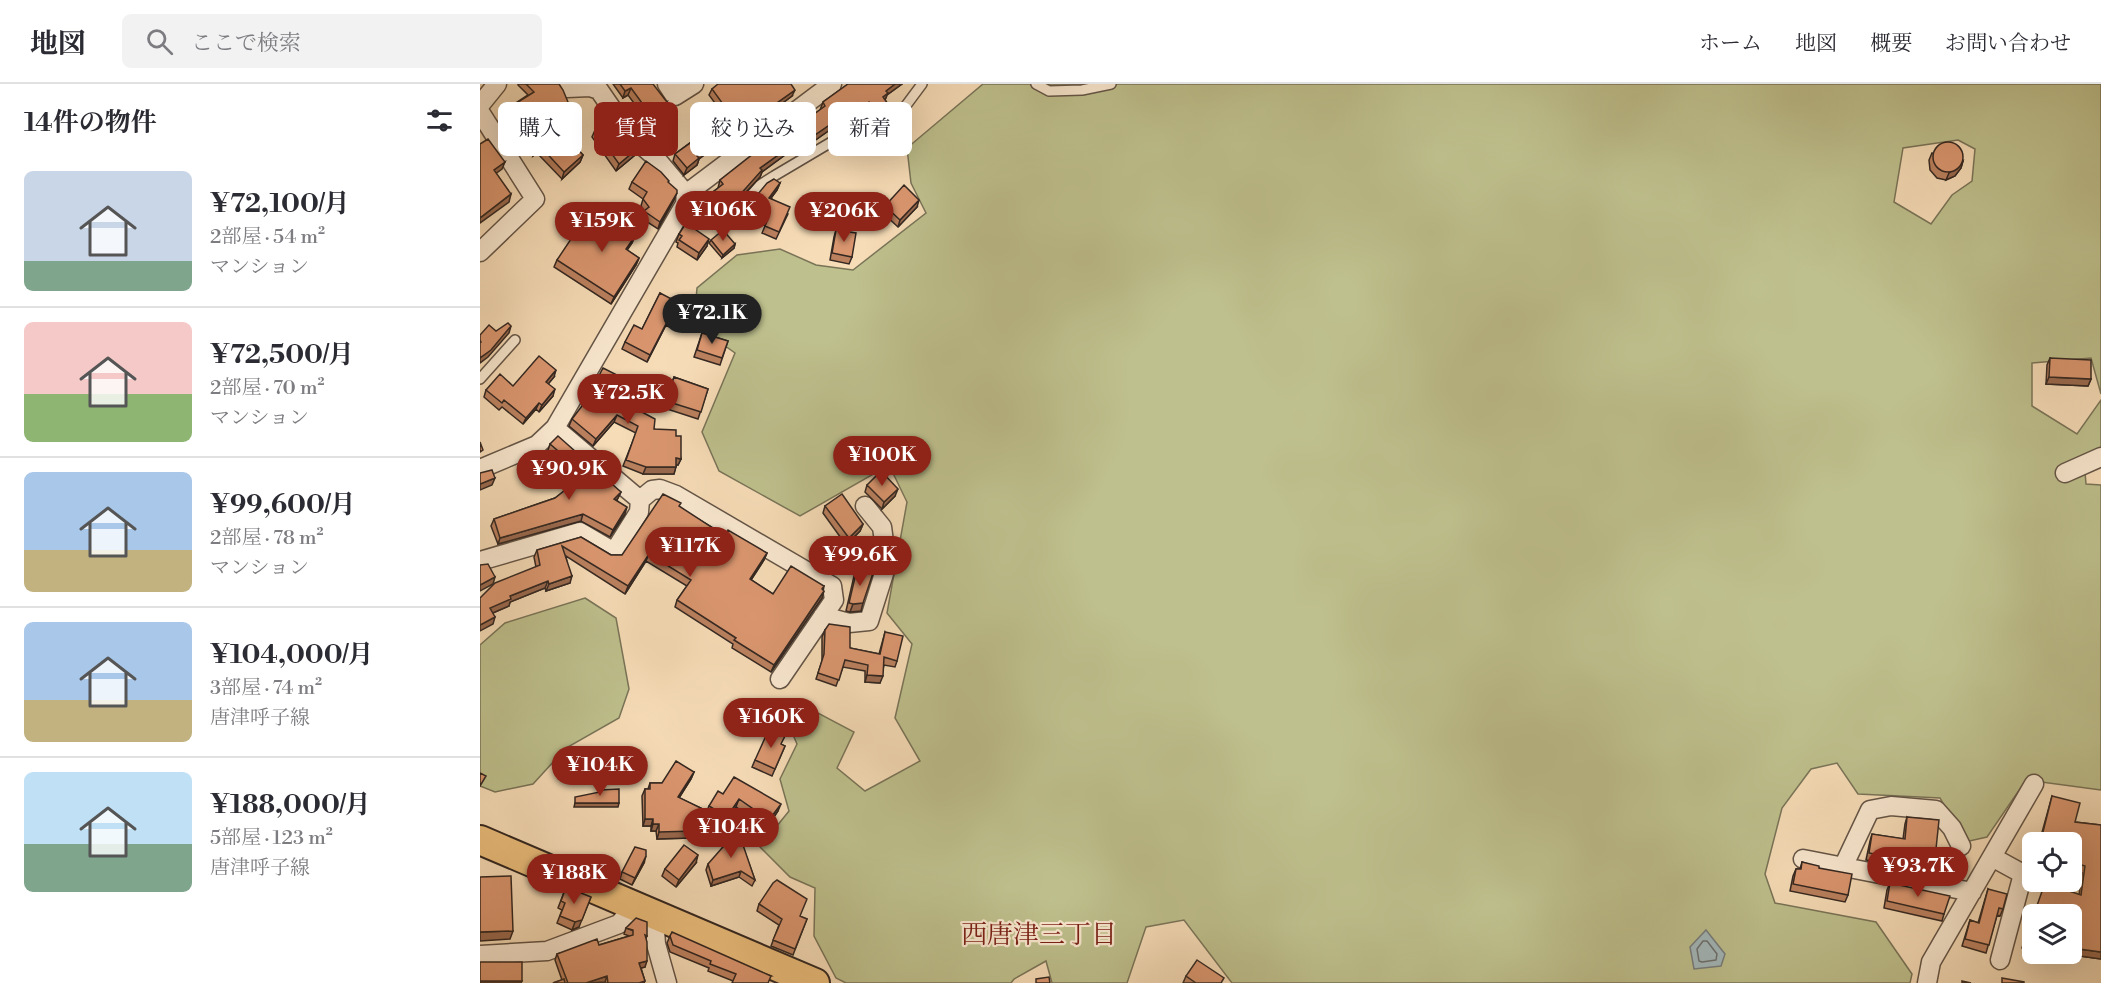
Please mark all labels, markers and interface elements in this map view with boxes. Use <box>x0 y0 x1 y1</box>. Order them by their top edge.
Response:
search box <box>122 14 542 68</box>
icon: search <box>143 25 176 58</box>
text: 地図 <box>30 27 86 62</box>
text: ここで検索 <box>191 30 301 57</box>
text: ホーム <box>1699 31 1762 57</box>
text: 地図 <box>1795 31 1837 57</box>
text: 概要 <box>1870 31 1912 57</box>
text: お問い合わせ <box>1945 31 2071 57</box>
chip: 購入 <box>498 102 582 156</box>
chip: 賃貸 <box>594 102 678 156</box>
chip: 絞り込み <box>690 102 816 156</box>
chip: 新着 <box>828 102 912 156</box>
icon: filters <box>423 104 456 137</box>
text: 14件の物件 <box>24 107 157 139</box>
text: ¥72,100/月 <box>210 188 350 220</box>
pin: ¥106K <box>681 191 765 242</box>
pin: ¥206K <box>802 192 886 243</box>
icon: home <box>72 195 144 267</box>
text: ¥106K <box>689 198 757 223</box>
text: ¥206K <box>808 199 880 224</box>
pin: ¥159K <box>560 202 644 253</box>
text: ¥159K <box>569 209 635 234</box>
text: 2部屋 · 54 m² <box>210 225 325 250</box>
text: マンション <box>210 255 309 280</box>
pin: ¥72.1K <box>663 294 761 345</box>
text: ¥72.1K <box>677 301 747 326</box>
text: ¥72,500/月 <box>210 339 354 371</box>
icon: home <box>72 346 144 418</box>
pin: ¥72.5K <box>579 374 677 425</box>
text: 2部屋 · 70 m² <box>210 376 324 401</box>
text: ¥72.5K <box>591 381 665 406</box>
text: マンション <box>210 406 309 431</box>
pin: ¥100K <box>840 436 924 487</box>
text: ¥100K <box>847 443 917 468</box>
pin: ¥90.9K <box>520 450 618 501</box>
text: ¥90.9K <box>531 457 607 482</box>
text: ¥99,600/月 <box>210 489 356 521</box>
icon: home <box>72 496 144 568</box>
text: 2部屋 · 78 m² <box>210 526 324 551</box>
pin: ¥117K <box>648 527 732 578</box>
text: ¥117K <box>659 534 721 559</box>
pin: ¥99.6K <box>811 536 909 587</box>
text: ¥99.6K <box>823 543 897 568</box>
text: マンション <box>210 556 309 581</box>
text: ¥104,000/月 <box>210 639 374 671</box>
icon: home <box>72 646 144 718</box>
text: 3部屋 · 74 m² <box>210 676 322 701</box>
pin: ¥160K <box>729 698 813 749</box>
text: ¥160K <box>737 705 805 730</box>
text: 唐津呼子線 <box>210 706 310 731</box>
pin: ¥104K <box>558 746 642 797</box>
text: ¥104K <box>566 753 634 778</box>
text: ¥188,000/月 <box>210 789 371 821</box>
icon: home <box>72 796 144 868</box>
pin: ¥104K <box>689 808 773 859</box>
text: ¥104K <box>697 815 765 840</box>
text: 5部屋 · 123 m² <box>210 826 333 851</box>
map controls <box>2022 832 2082 964</box>
button: locate <box>2022 832 2082 892</box>
pin: ¥93.7K <box>1869 847 1967 898</box>
pin: ¥188K <box>532 854 616 905</box>
text: ¥93.7K <box>1881 854 1955 879</box>
text: 唐津呼子線 <box>210 856 310 881</box>
text: ¥188K <box>541 861 607 886</box>
button: layers <box>2022 904 2082 964</box>
district label: 西唐津三丁目 <box>961 919 1117 951</box>

